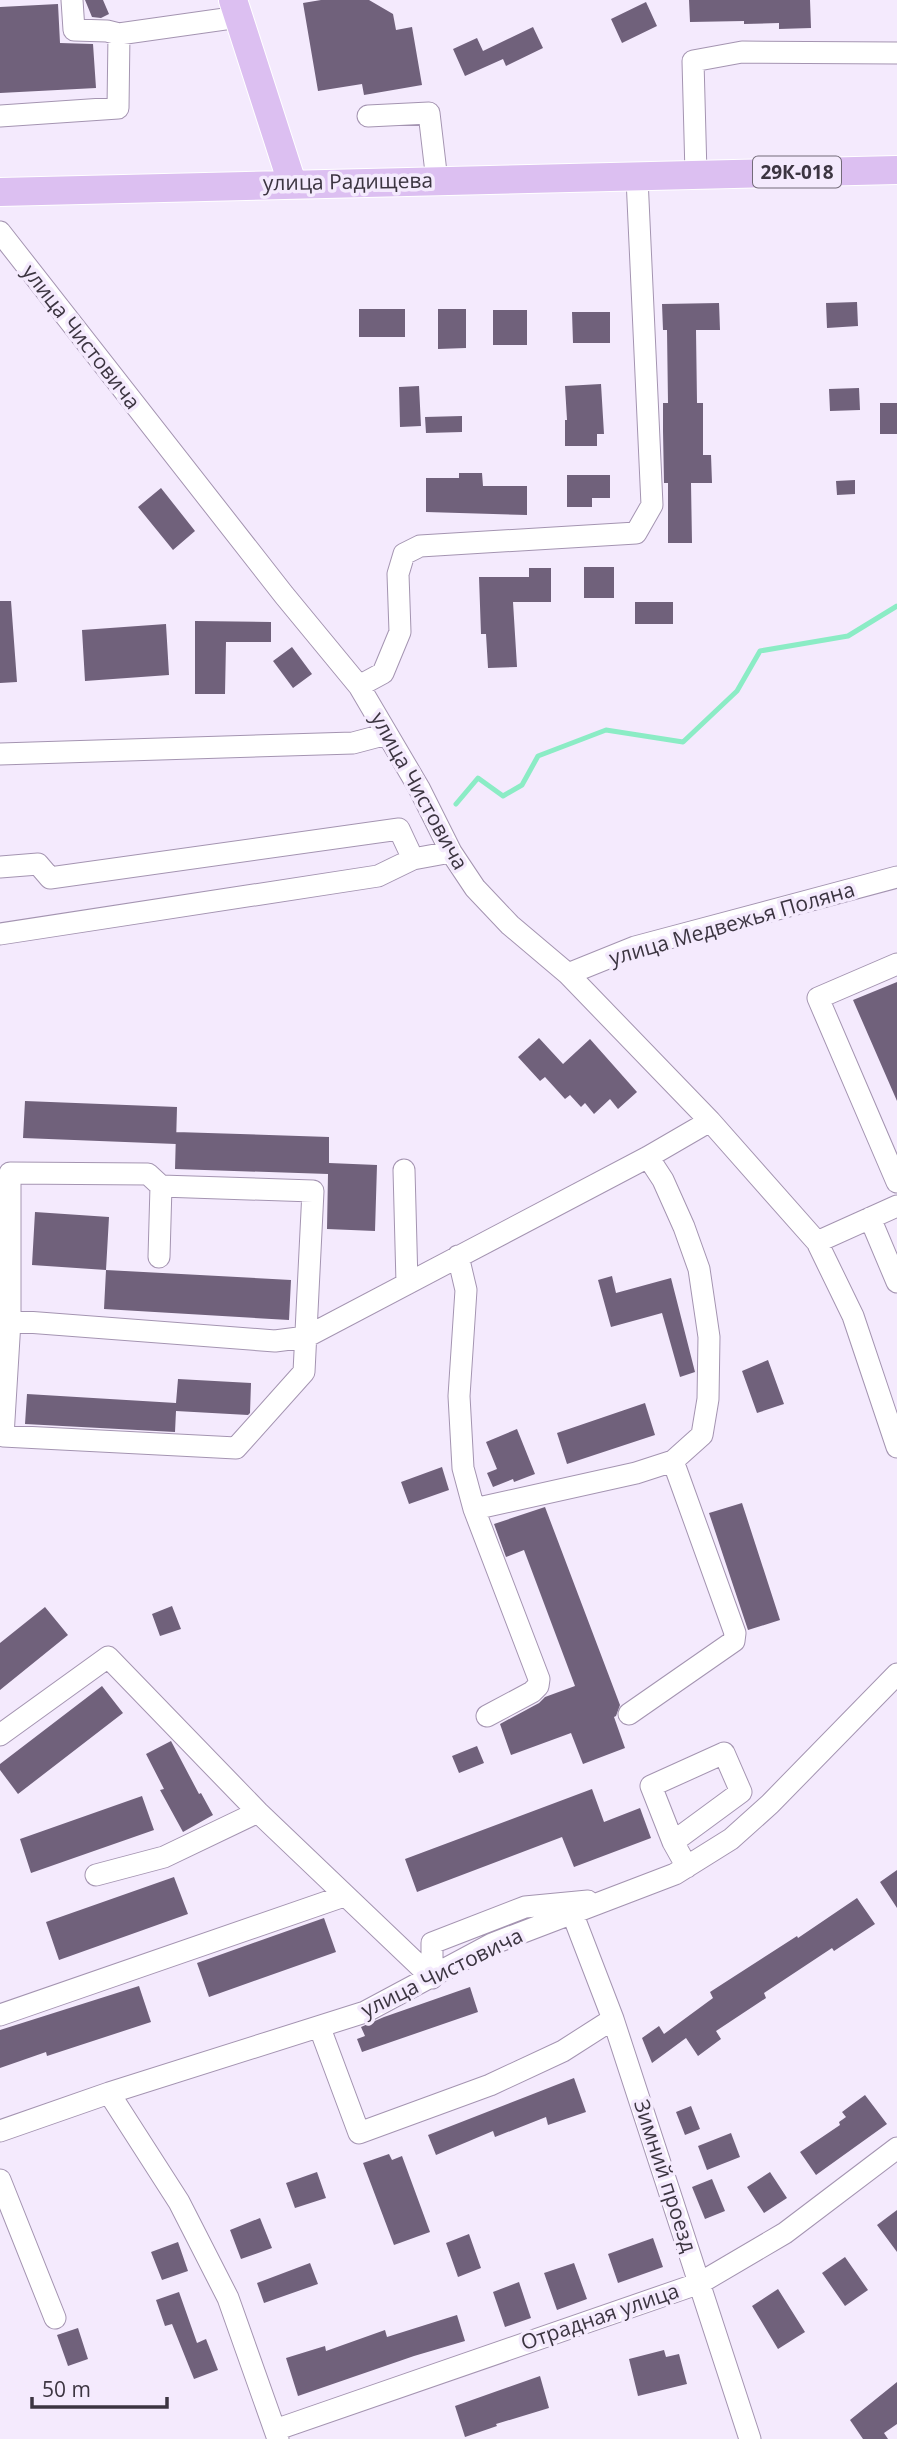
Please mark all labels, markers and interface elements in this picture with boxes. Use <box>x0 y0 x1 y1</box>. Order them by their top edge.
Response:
road number: 29К-018 <box>753 156 841 188</box>
street label: улица Радищева <box>263 166 433 196</box>
street label: улица Чистовича <box>16 258 147 415</box>
street label: улица Чистовича <box>365 707 475 874</box>
street label: улица Медвежья Поляна <box>606 875 858 972</box>
street label: улица Чистовича <box>356 1921 527 2023</box>
street label: Зимний проезд <box>628 2096 704 2256</box>
street label: Отрадная улица <box>517 2276 683 2356</box>
scale bar <box>32 2366 166 2410</box>
text: 50 m <box>42 2375 91 2403</box>

